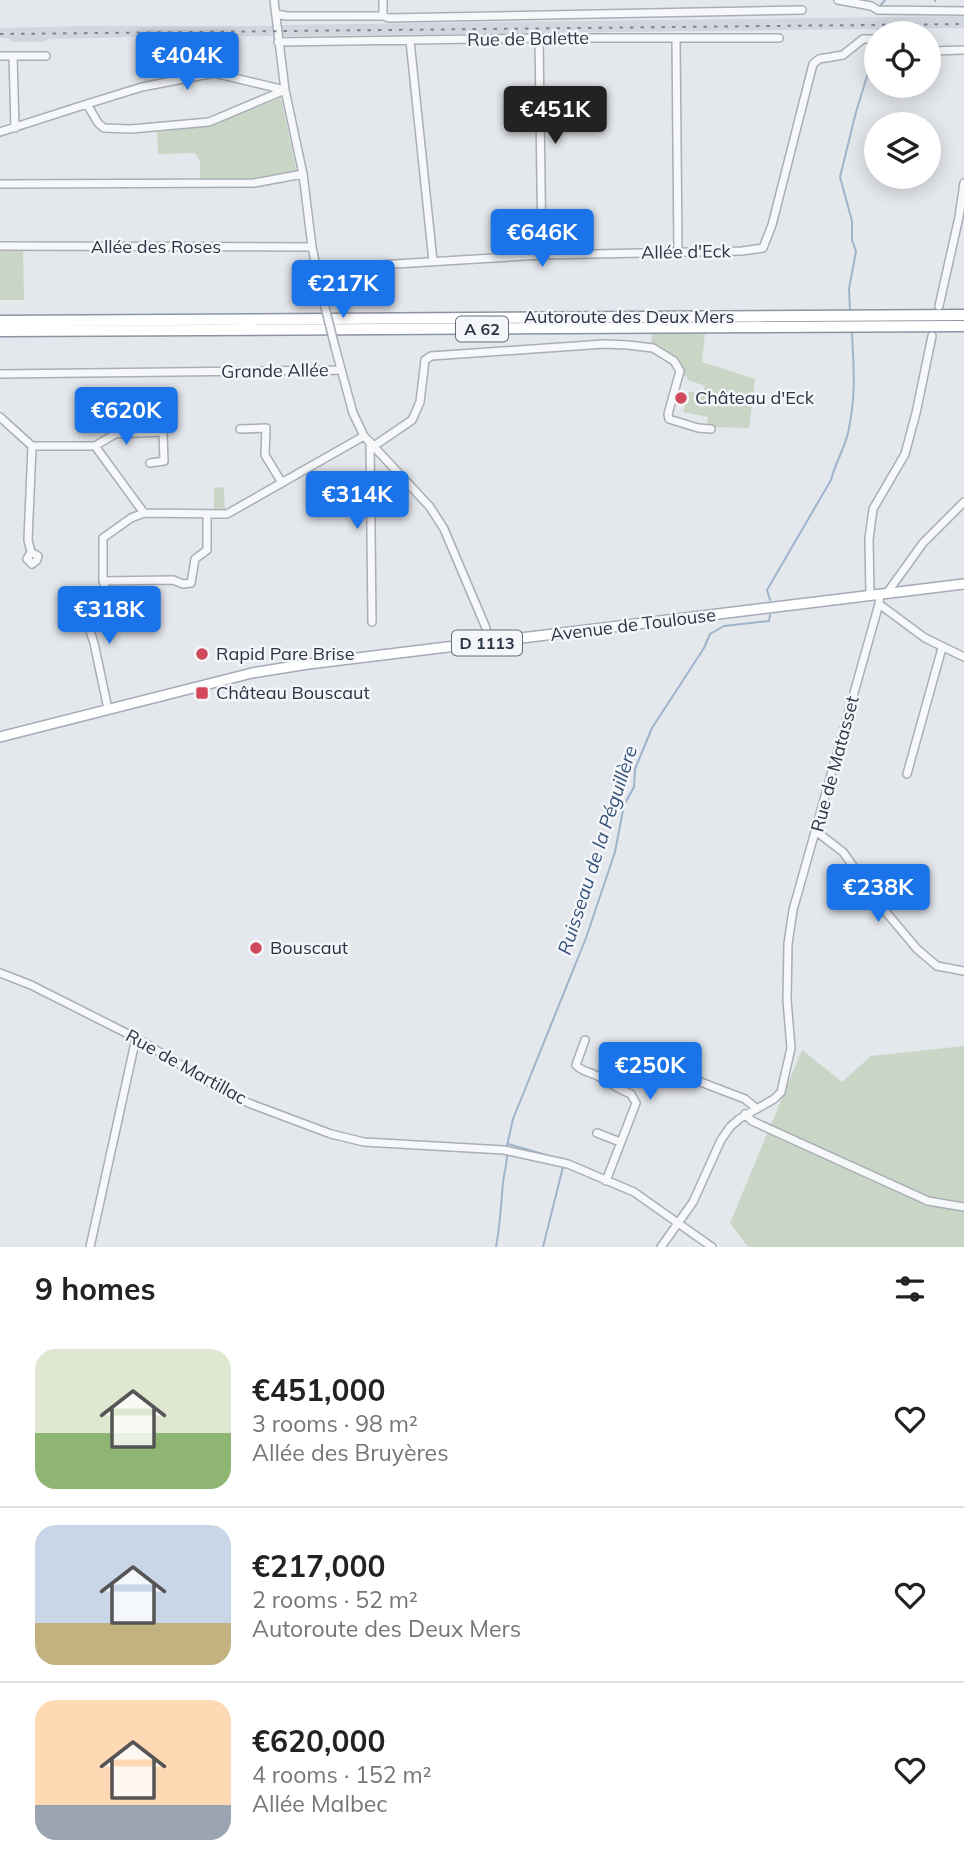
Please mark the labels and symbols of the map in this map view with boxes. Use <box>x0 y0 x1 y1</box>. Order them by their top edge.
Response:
street label: Rue de Balette <box>467 26 589 51</box>
pin: €404K <box>138 32 236 92</box>
pin: €451K <box>506 86 604 146</box>
pin: €646K <box>493 210 591 269</box>
street label: Allée des Roses <box>91 235 221 258</box>
street label: Allée d'Eck <box>641 239 732 264</box>
pin: €217K <box>294 260 392 320</box>
street label: Autoroute des Deux Mers <box>524 305 734 328</box>
road number: A 62 <box>456 316 508 342</box>
street label: Grande Allée <box>221 358 329 383</box>
place label: Château d'Eck <box>695 386 815 409</box>
pin: €620K <box>77 388 175 447</box>
marker: Château d'Eck <box>673 390 689 406</box>
pin: €314K <box>308 472 406 531</box>
pin: €318K <box>60 586 158 646</box>
street label: Avenue de Toulouse <box>549 603 717 646</box>
road number: D 1113 <box>452 630 522 656</box>
place label: Rapid Pare Brise <box>216 642 355 665</box>
marker: Rapid Pare Brise <box>194 646 210 662</box>
place label: Château Bouscaut <box>216 681 370 704</box>
marker: Château Bouscaut <box>194 685 210 701</box>
street label: Rue de Matasset <box>805 693 864 834</box>
water label: Ruisseau de la Péguillère <box>552 742 642 958</box>
pin: €238K <box>829 864 927 924</box>
place label: Bouscaut <box>270 936 348 959</box>
marker: Bouscaut <box>248 940 264 956</box>
street label: Rue de Martillac <box>122 1024 251 1109</box>
pin: €250K <box>601 1042 699 1102</box>

